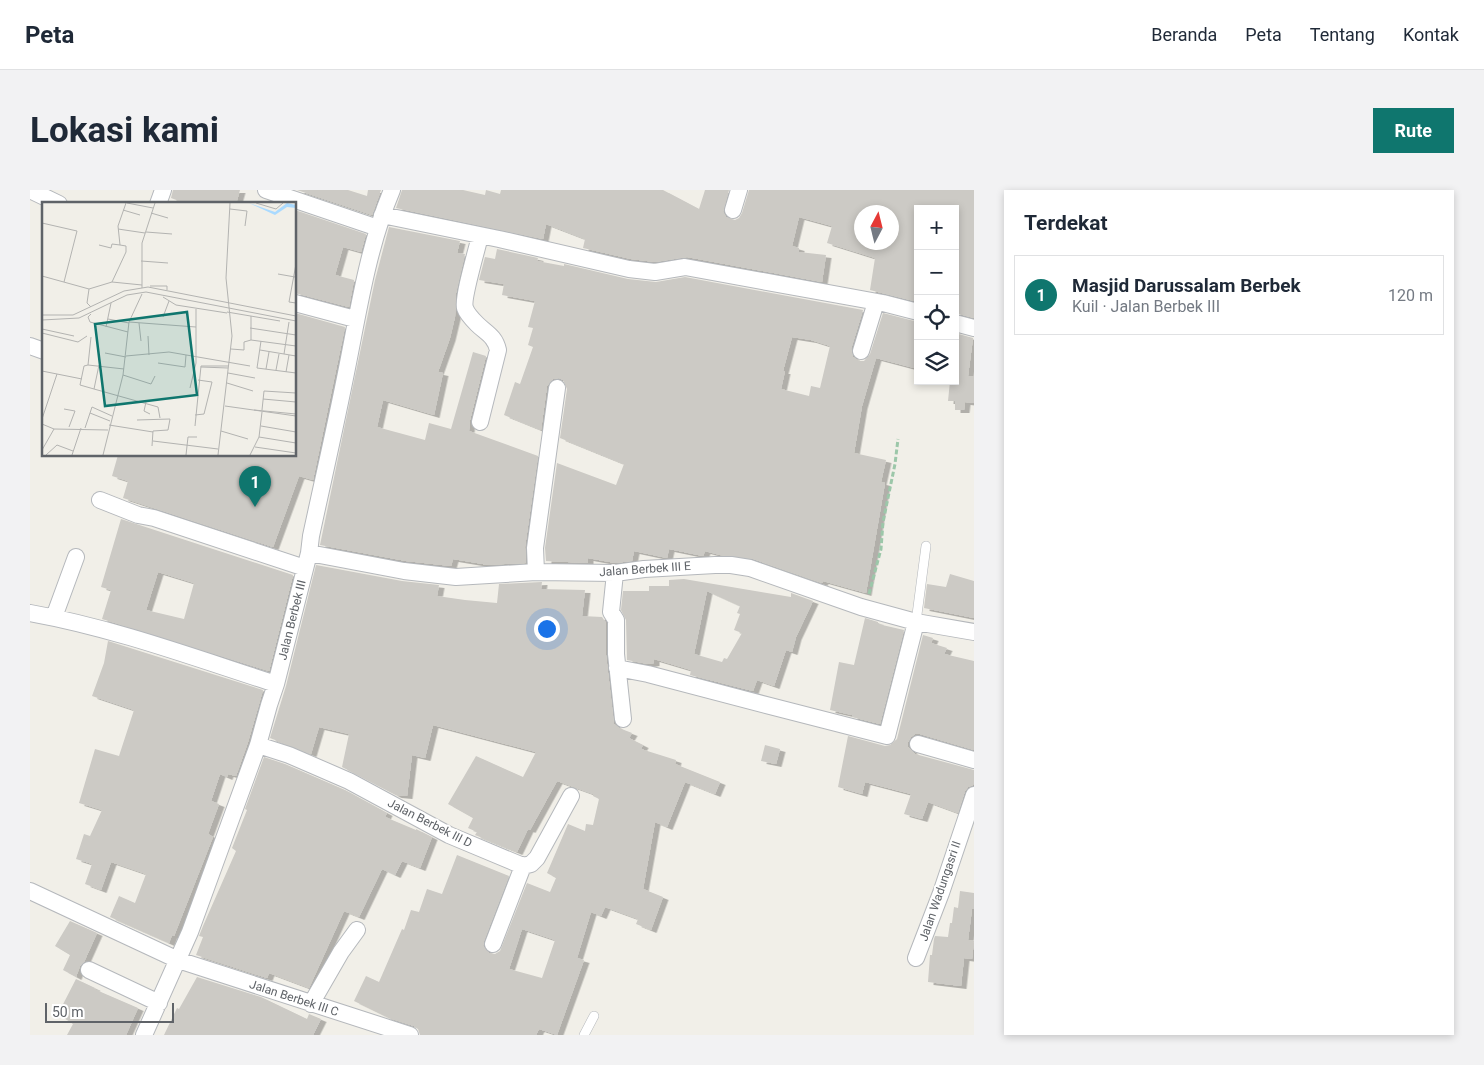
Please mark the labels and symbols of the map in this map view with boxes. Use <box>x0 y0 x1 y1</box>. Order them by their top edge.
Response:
inset map <box>42 202 296 456</box>
north arrow <box>854 205 899 250</box>
pin: 1 <box>239 466 271 507</box>
street label: Jalan Berbek III E <box>599 559 691 579</box>
street label: Jalan Berbek III <box>275 578 309 662</box>
your location <box>534 616 560 642</box>
street label: Jalan Berbek III D <box>385 796 475 850</box>
street label: Jalan Wadungasri II <box>916 839 964 943</box>
street label: Jalan Berbek III C <box>248 977 340 1019</box>
scale bar <box>45 1000 174 1023</box>

